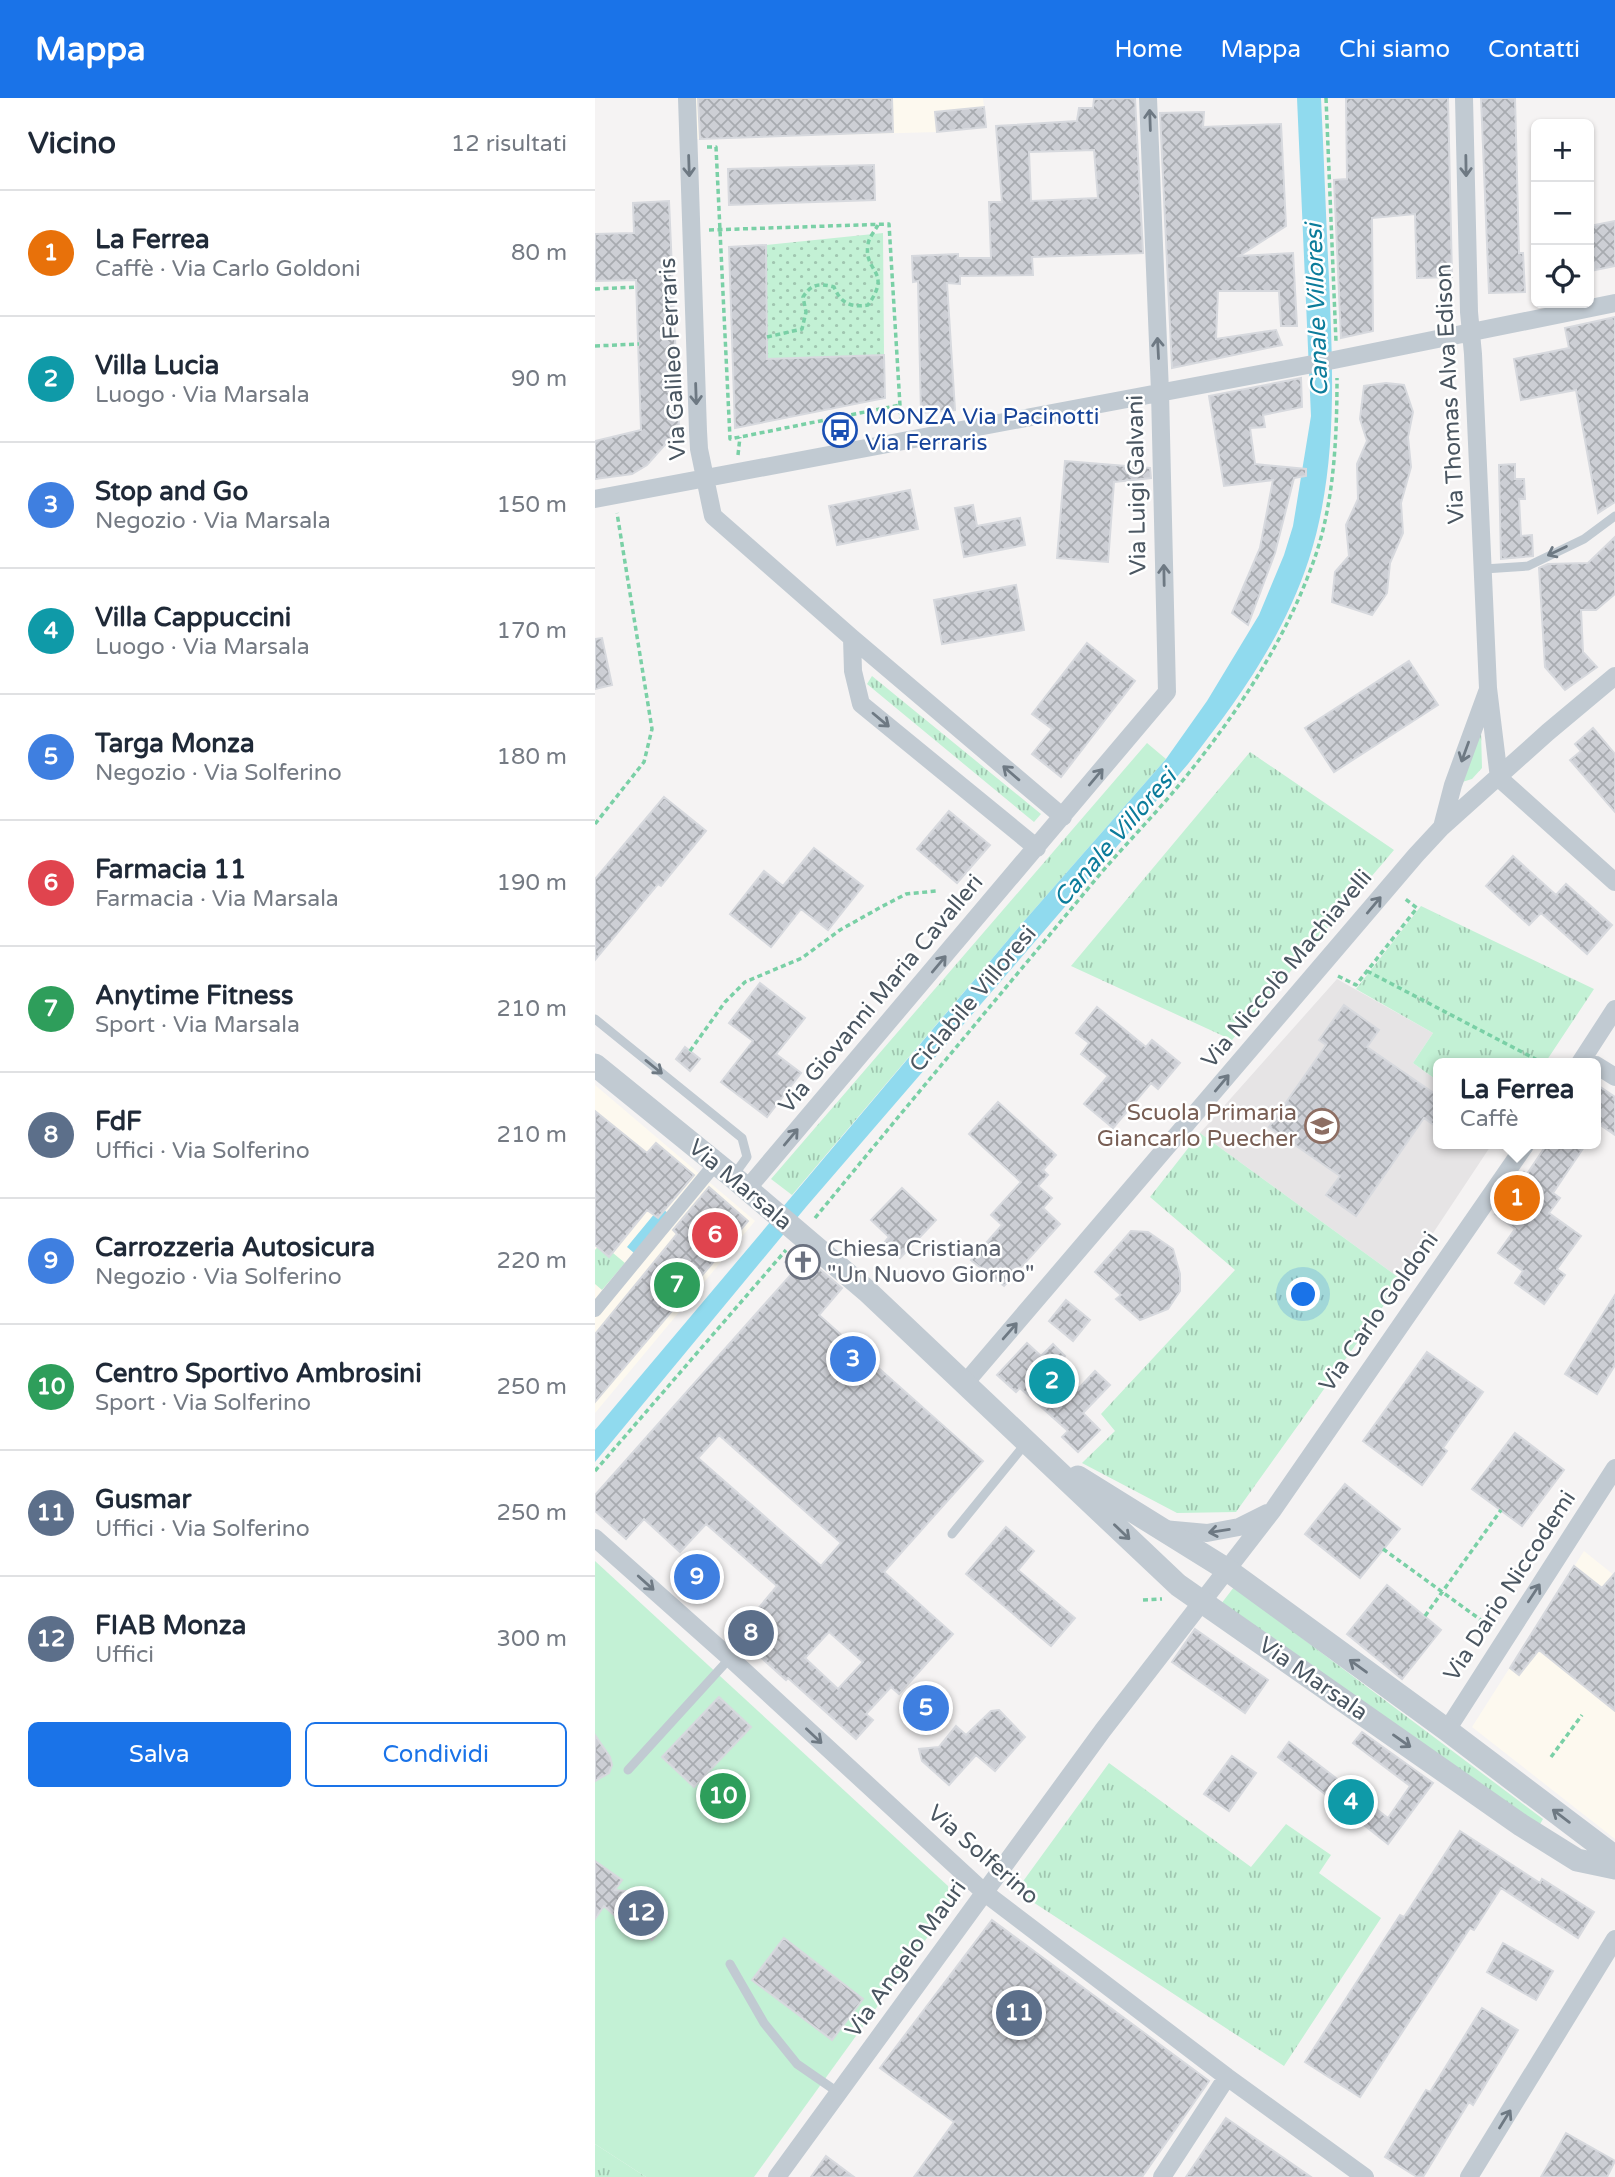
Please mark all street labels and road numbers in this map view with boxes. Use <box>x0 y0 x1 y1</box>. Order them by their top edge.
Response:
street label: Via Galileo Ferraris <box>654 257 692 461</box>
street label: Via Thomas Alva Edison <box>1429 263 1471 525</box>
street label: Via Luigi Galvani <box>1121 395 1153 575</box>
street label: Via Niccolò Machiavelli <box>1196 864 1378 1074</box>
street label: Via Giovanni Maria Cavalleri <box>773 869 989 1119</box>
street label: Ciclabile Villoresi <box>904 920 1042 1078</box>
street label: Via Marsala <box>682 1133 798 1237</box>
street label: Via Carlo Goldoni <box>1313 1227 1445 1397</box>
street label: Via Dario Niccodemi <box>1438 1485 1582 1687</box>
street label: Via Marsala <box>1253 1631 1373 1727</box>
street label: Via Solferino <box>922 1799 1044 1911</box>
street label: Via Angelo Mauri <box>839 1875 973 2043</box>

